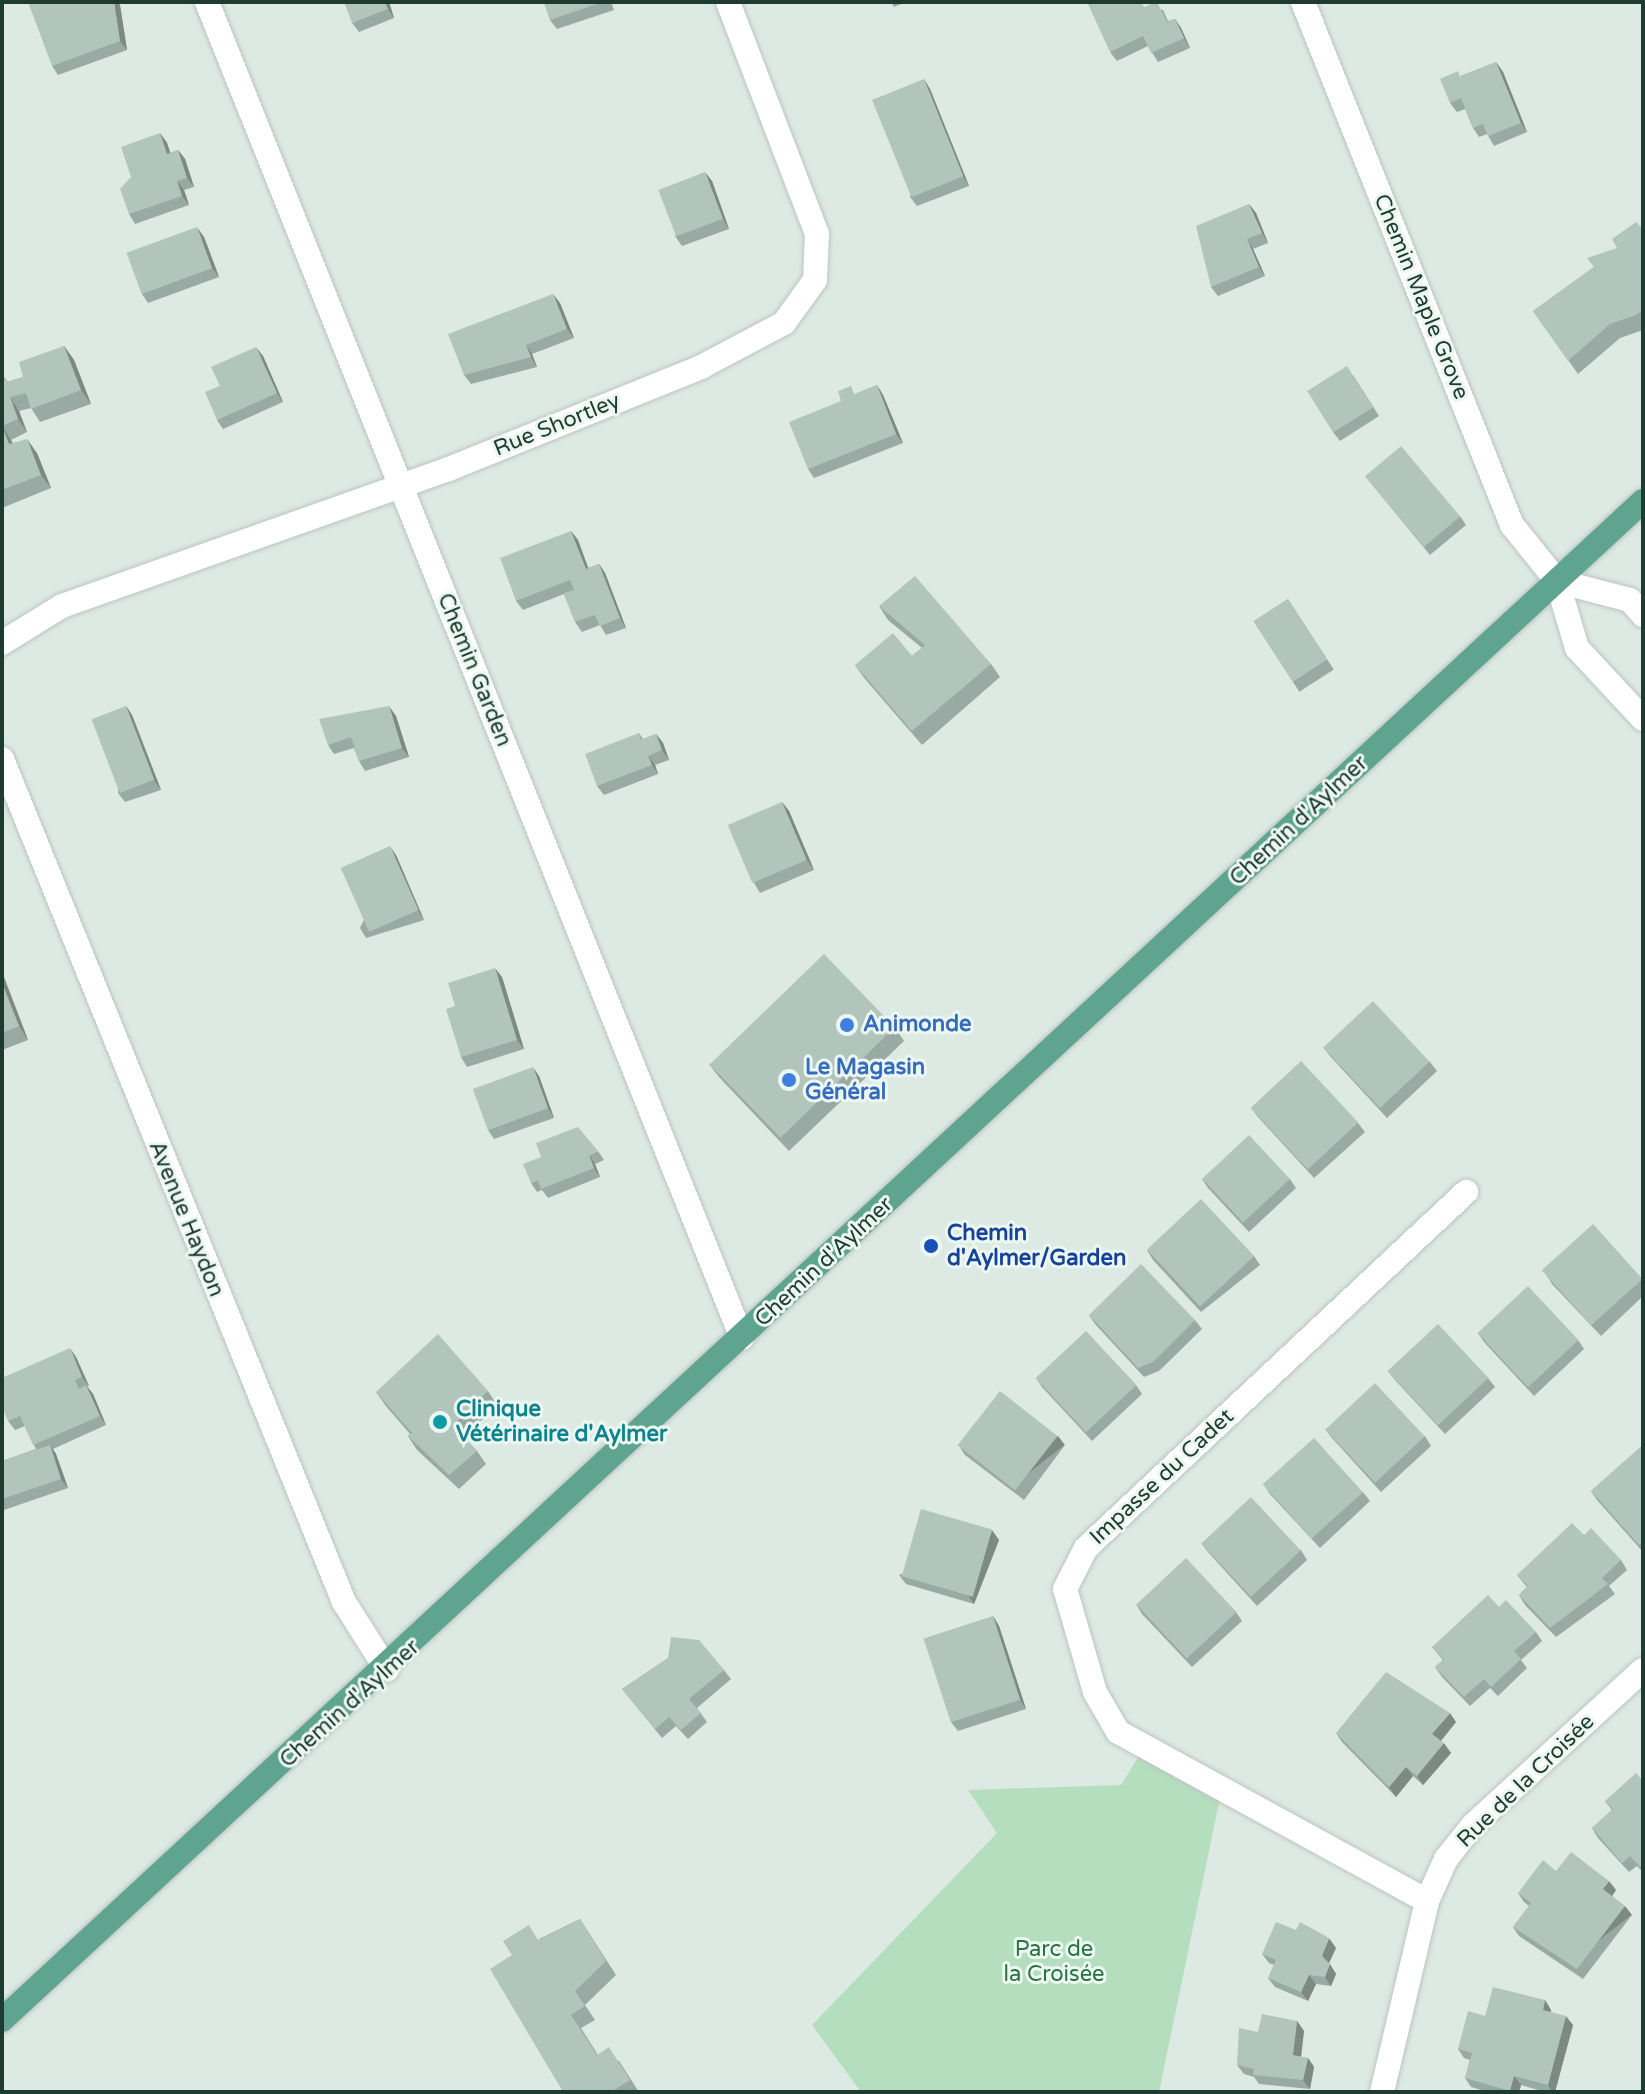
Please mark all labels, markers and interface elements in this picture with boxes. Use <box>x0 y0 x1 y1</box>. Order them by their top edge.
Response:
street label: Chemin Maple Grove <box>1368 191 1474 403</box>
street label: Rue Shortley <box>490 388 624 462</box>
street label: Chemin Garden <box>431 590 517 750</box>
street label: Chemin d'Aylmer <box>1225 750 1373 892</box>
place label: Animonde <box>863 1012 971 1038</box>
marker: Animonde <box>838 1016 856 1034</box>
place label: Le Magasin Général <box>805 1054 925 1106</box>
marker: Le Magasin Général <box>780 1071 798 1089</box>
street label: Avenue Haydon <box>143 1137 229 1301</box>
street label: Chemin d'Aylmer <box>750 1191 898 1333</box>
place label: Chemin d'Aylmer/Garden <box>947 1220 1126 1272</box>
marker: Chemin d'Aylmer/Garden <box>922 1237 940 1255</box>
place label: Clinique Vétérinaire d'Aylmer <box>456 1396 667 1448</box>
street label: Impasse du Cadet <box>1085 1404 1239 1550</box>
marker: Clinique Vétérinaire d'Aylmer <box>431 1413 449 1431</box>
street label: Chemin d'Aylmer <box>275 1634 425 1774</box>
street label: Rue de la Croisée <box>1452 1709 1600 1853</box>
park label: Parc de la Croisée <box>1003 1936 1105 1988</box>

